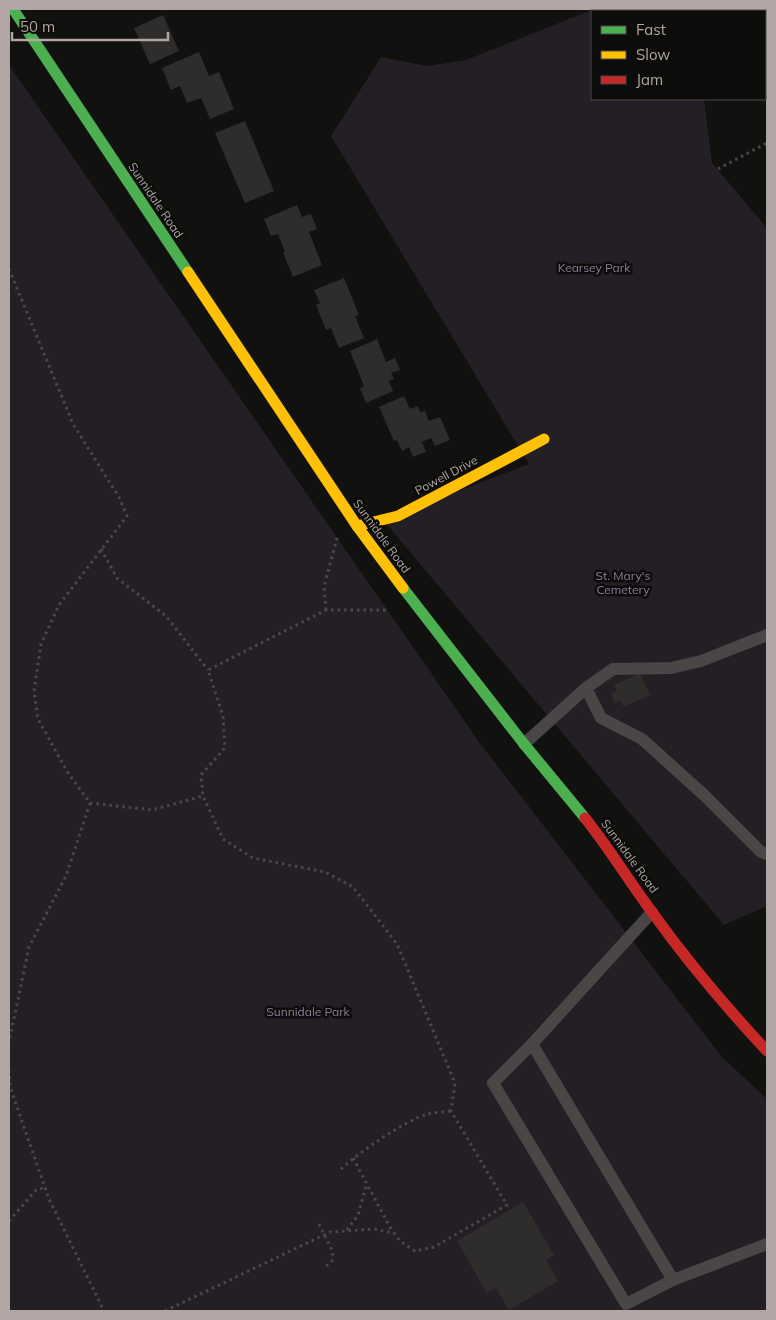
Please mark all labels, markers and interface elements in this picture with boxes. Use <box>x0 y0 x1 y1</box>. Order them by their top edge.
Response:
scale bar <box>12 10 169 42</box>
legend <box>591 10 766 100</box>
text: 50 m <box>20 17 55 36</box>
text: Fast <box>636 20 666 39</box>
text: Slow <box>636 45 670 64</box>
text: Jam <box>636 70 663 89</box>
street label: Sunnidale Road <box>125 159 187 241</box>
park label: Kearsey Park <box>558 260 631 275</box>
street label: Powell Drive <box>412 452 480 498</box>
street label: Sunnidale Road <box>350 496 414 576</box>
park label: St. Mary's Cemetery <box>596 568 650 597</box>
street label: Sunnidale Road <box>598 816 662 896</box>
park label: Sunnidale Park <box>266 1004 351 1019</box>

